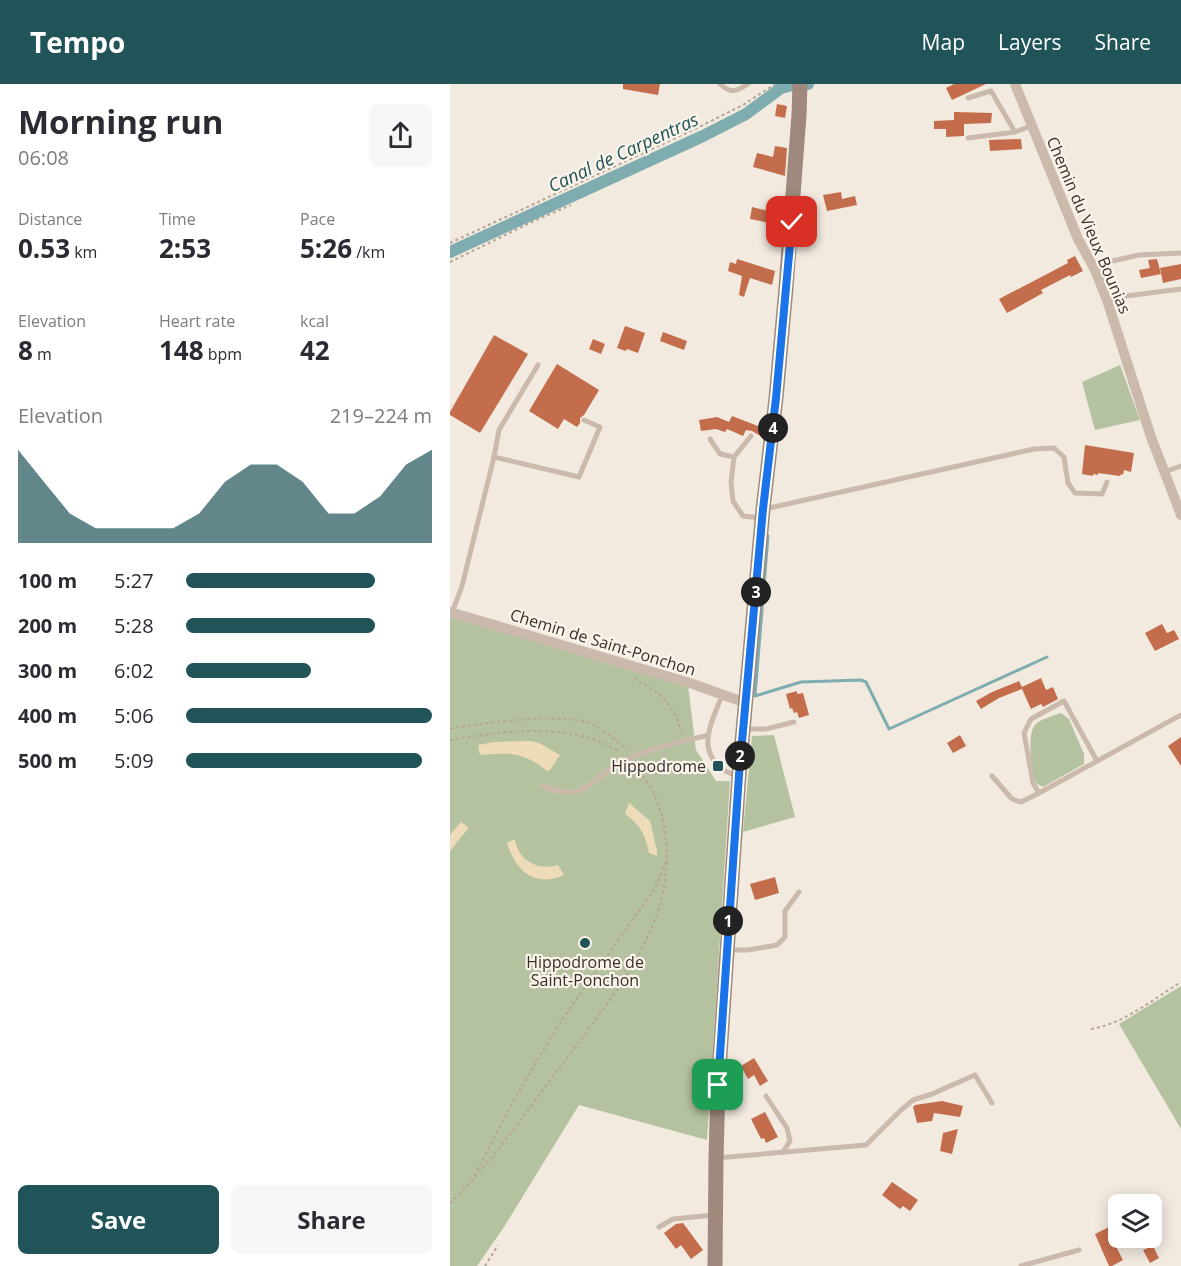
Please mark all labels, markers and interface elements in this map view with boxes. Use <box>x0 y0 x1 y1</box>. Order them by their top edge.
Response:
text: Tempo <box>30 23 125 61</box>
text: Map <box>922 28 965 56</box>
text: Layers <box>998 28 1062 56</box>
text: Share <box>1095 28 1151 56</box>
text: Morning run <box>18 99 224 144</box>
button: share <box>369 104 432 167</box>
water label: Canal de Carpentras <box>544 107 702 197</box>
street label: Chemin du Vieux Bounias <box>1042 133 1136 317</box>
text: 06:08 <box>18 144 69 171</box>
pin <box>766 196 817 247</box>
icon: check <box>775 205 808 238</box>
text: Distance <box>18 208 82 230</box>
text: Time <box>159 208 196 230</box>
text: Pace <box>300 208 335 230</box>
text: 0.53 <box>18 230 70 266</box>
text: 2:53 <box>159 230 211 266</box>
text: 5:26 <box>300 230 352 266</box>
text: km <box>70 241 97 263</box>
text: /km <box>352 241 385 263</box>
text: Elevation <box>18 310 86 332</box>
text: Heart rate <box>159 310 235 332</box>
text: kcal <box>300 310 329 332</box>
text: 8 <box>18 332 33 368</box>
text: 148 <box>159 332 204 368</box>
text: 42 <box>300 332 330 368</box>
text: m <box>33 343 52 365</box>
text: bpm <box>204 343 242 365</box>
text: Elevation <box>18 402 103 429</box>
text: 219–224 m <box>330 402 432 429</box>
pin: 4 <box>758 413 788 443</box>
text: 4 <box>768 417 778 439</box>
text: 100 m <box>18 567 77 594</box>
text: 5:27 <box>114 567 154 594</box>
pin: 3 <box>741 577 771 607</box>
text: 3 <box>751 581 761 603</box>
street label: Chemin de Saint-Ponchon <box>508 603 698 681</box>
text: 200 m <box>18 612 77 639</box>
text: 5:28 <box>114 612 154 639</box>
text: 300 m <box>18 657 77 684</box>
text: 6:02 <box>114 657 154 684</box>
text: 400 m <box>18 702 77 729</box>
text: 5:06 <box>114 702 154 729</box>
pin: 2 <box>725 741 755 771</box>
text: 2 <box>735 745 745 767</box>
text: 500 m <box>18 747 77 774</box>
text: 5:09 <box>114 747 154 774</box>
place label: Hippodrome <box>611 755 706 777</box>
marker: Hippodrome <box>711 759 725 773</box>
pin: 1 <box>713 906 743 936</box>
text: 1 <box>723 910 733 932</box>
marker: Hippodrome de Saint-Ponchon <box>578 936 592 950</box>
place label: Hippodrome de Saint-Ponchon <box>526 951 644 991</box>
pin <box>692 1059 743 1110</box>
icon: arrive <box>701 1068 734 1101</box>
button: Save <box>18 1185 219 1254</box>
button: Share <box>231 1185 432 1254</box>
map controls <box>1108 1194 1162 1248</box>
button: layers <box>1108 1194 1162 1248</box>

